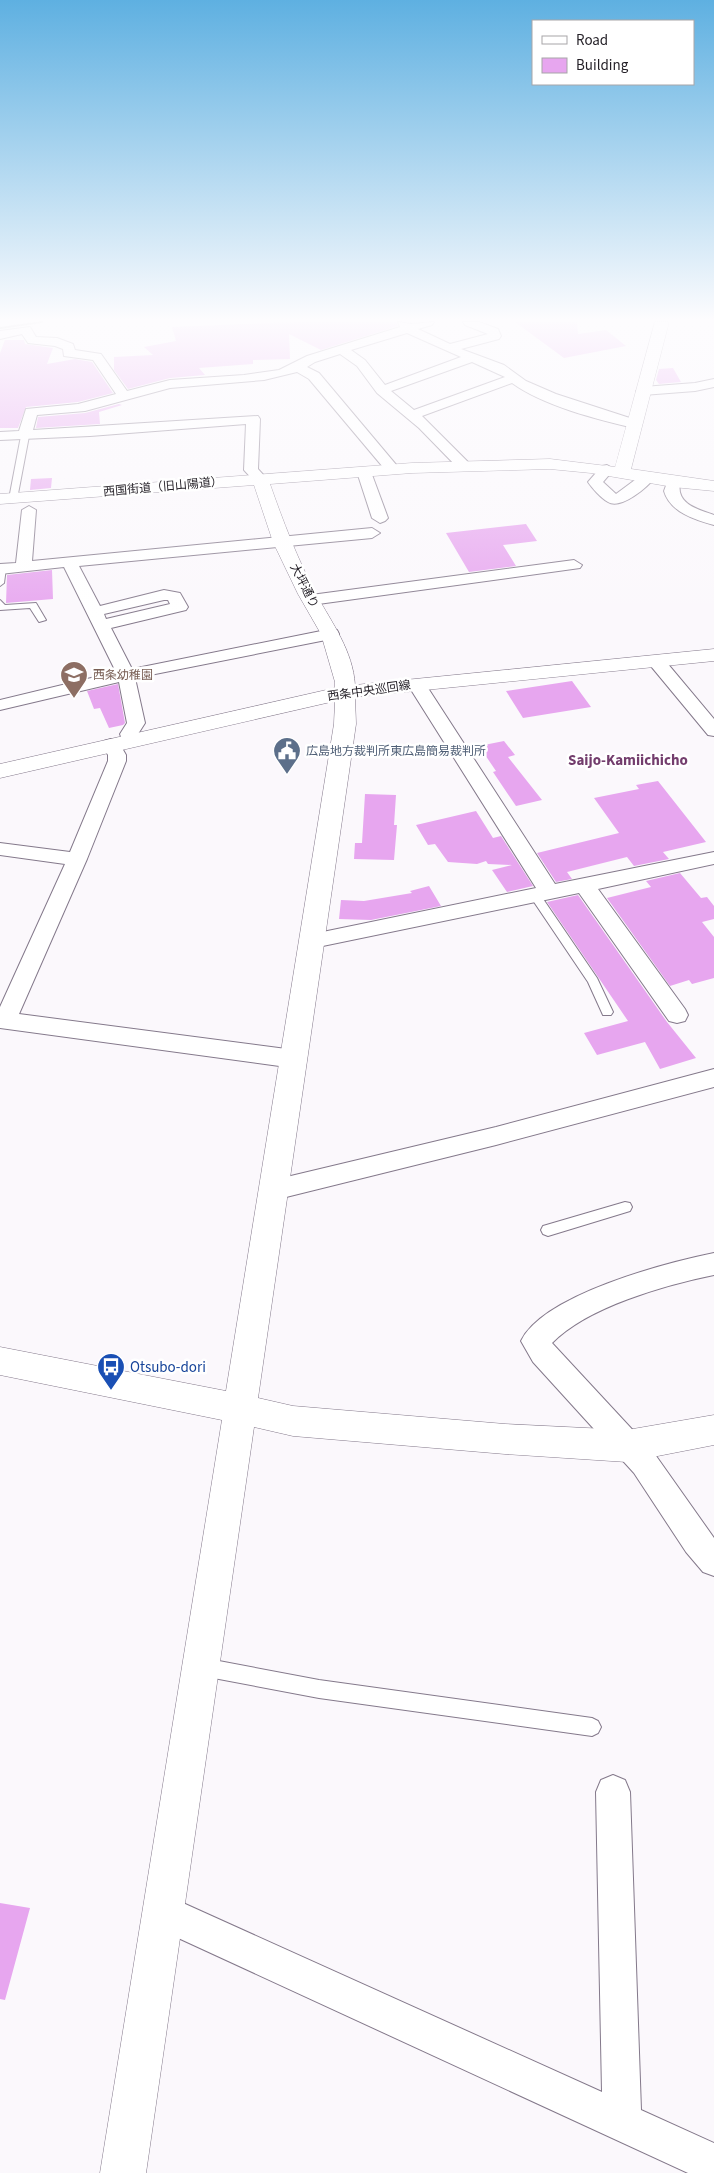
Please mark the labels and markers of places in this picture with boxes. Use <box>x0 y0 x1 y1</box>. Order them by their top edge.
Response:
school or university icon: 西条幼稚園 <box>59 660 89 699</box>
place label: 西条幼稚園 <box>93 667 153 684</box>
public building icon: 広島地方裁判所東広島簡易裁判所 <box>272 736 302 775</box>
place label: 広島地方裁判所東広島簡易裁判所 <box>306 743 486 760</box>
bus stop icon: Otsubo-dori <box>96 1352 126 1391</box>
place label: Otsubo-dori <box>130 1357 206 1378</box>

